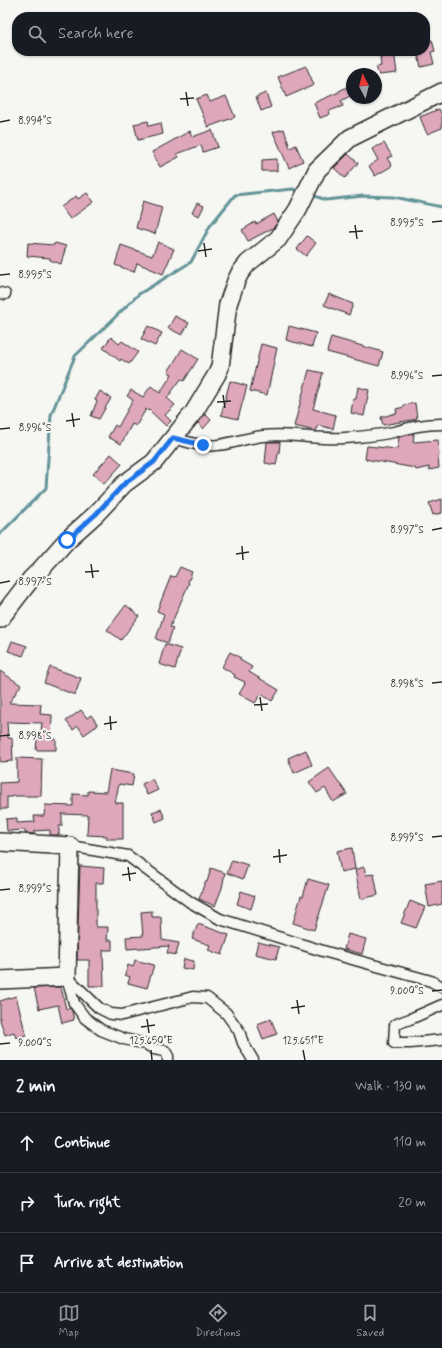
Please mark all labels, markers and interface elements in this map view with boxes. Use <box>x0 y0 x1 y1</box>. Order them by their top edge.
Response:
search box <box>12 12 430 56</box>
icon: search <box>26 23 48 45</box>
text: Search here <box>58 24 134 44</box>
north arrow <box>346 68 382 104</box>
text: 8.994°S <box>18 114 52 128</box>
text: 8.995°S <box>390 216 424 230</box>
text: 8.995°S <box>18 268 52 282</box>
text: 8.996°S <box>391 369 424 383</box>
text: 8.996°S <box>19 421 52 435</box>
route end <box>194 436 212 454</box>
text: 8.997°S <box>390 523 424 537</box>
route start <box>58 531 76 549</box>
text: 8.997°S <box>18 575 52 589</box>
text: 8.998°S <box>390 677 424 691</box>
text: 8.998°S <box>18 729 52 743</box>
text: 8.999°S <box>390 831 424 845</box>
text: 8.999°S <box>18 882 52 896</box>
text: 9.000°S <box>390 984 424 998</box>
text: 125.650°E <box>129 1034 173 1048</box>
text: 125.651°E <box>282 1034 324 1048</box>
text: 9.000°S <box>18 1036 52 1050</box>
text: 2 min <box>16 1075 56 1097</box>
text: Walk · 130 m <box>355 1078 426 1095</box>
icon: ahead <box>16 1132 38 1154</box>
text: Continue <box>54 1133 110 1153</box>
text: 110 m <box>393 1134 426 1151</box>
icon: right <box>16 1192 38 1214</box>
text: Turn right <box>54 1193 121 1213</box>
text: 20 m <box>398 1194 426 1211</box>
icon: arrive <box>16 1252 38 1274</box>
text: Arrive at destination <box>54 1253 183 1273</box>
tab: Map <box>58 1302 80 1340</box>
tab: Directions <box>195 1302 241 1340</box>
tab: Saved <box>356 1302 384 1340</box>

